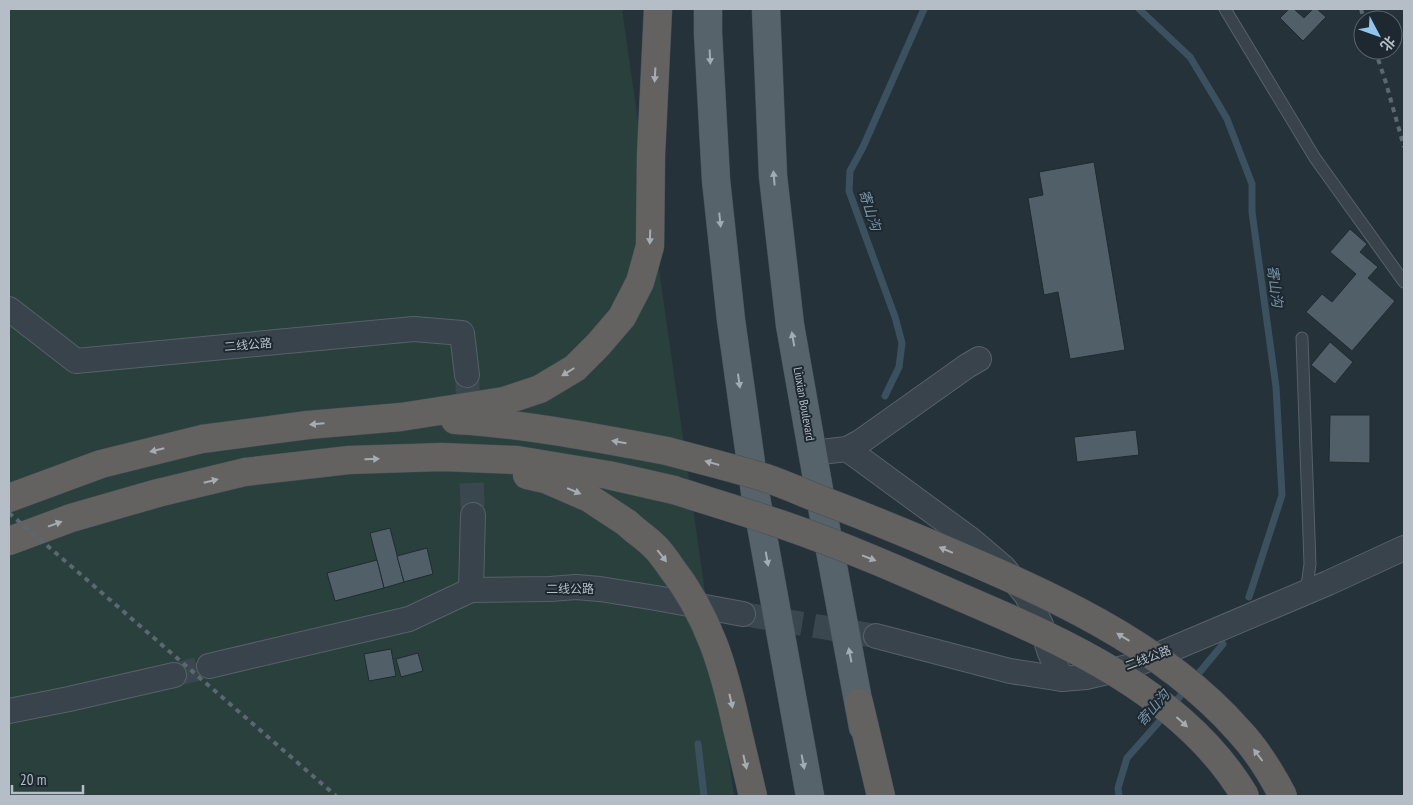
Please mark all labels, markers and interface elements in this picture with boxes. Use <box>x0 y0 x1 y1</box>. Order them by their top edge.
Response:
north arrow <box>1353 10 1403 60</box>
text: 北 <box>1376 32 1399 55</box>
one-way arrow <box>706 50 714 66</box>
one-way arrow <box>651 67 659 83</box>
one-way arrow <box>770 169 778 185</box>
water label: 寄山沟 <box>855 187 886 235</box>
one-way arrow <box>716 212 724 228</box>
one-way arrow <box>646 230 654 246</box>
water label: 寄山沟 <box>1263 264 1287 310</box>
one-way arrow <box>788 331 796 347</box>
street label: 二线公路 <box>223 335 273 354</box>
street label: Liuxian Boulevard <box>791 366 818 442</box>
one-way arrow <box>562 367 575 376</box>
one-way arrow <box>736 373 744 389</box>
one-way arrow <box>309 420 325 428</box>
one-way arrow <box>611 438 627 446</box>
one-way arrow <box>150 446 165 454</box>
one-way arrow <box>364 455 380 463</box>
one-way arrow <box>705 459 720 467</box>
one-way arrow <box>204 476 219 484</box>
one-way arrow <box>567 488 581 496</box>
one-way arrow <box>47 520 62 527</box>
one-way arrow <box>939 546 953 554</box>
one-way arrow <box>657 549 668 562</box>
one-way arrow <box>764 551 772 567</box>
one-way arrow <box>861 555 876 562</box>
street label: 二线公路 <box>546 581 594 596</box>
one-way arrow <box>1117 632 1130 642</box>
street label: 二线公路 <box>1123 642 1173 673</box>
one-way arrow <box>845 647 853 663</box>
water label: 寄山沟 <box>1133 685 1175 730</box>
one-way arrow <box>728 694 736 710</box>
one-way arrow <box>1175 716 1188 727</box>
one-way arrow <box>1252 749 1263 762</box>
one-way arrow <box>741 754 749 770</box>
one-way arrow <box>799 755 807 770</box>
scale bar <box>12 762 84 794</box>
text: 20 m <box>20 770 46 789</box>

